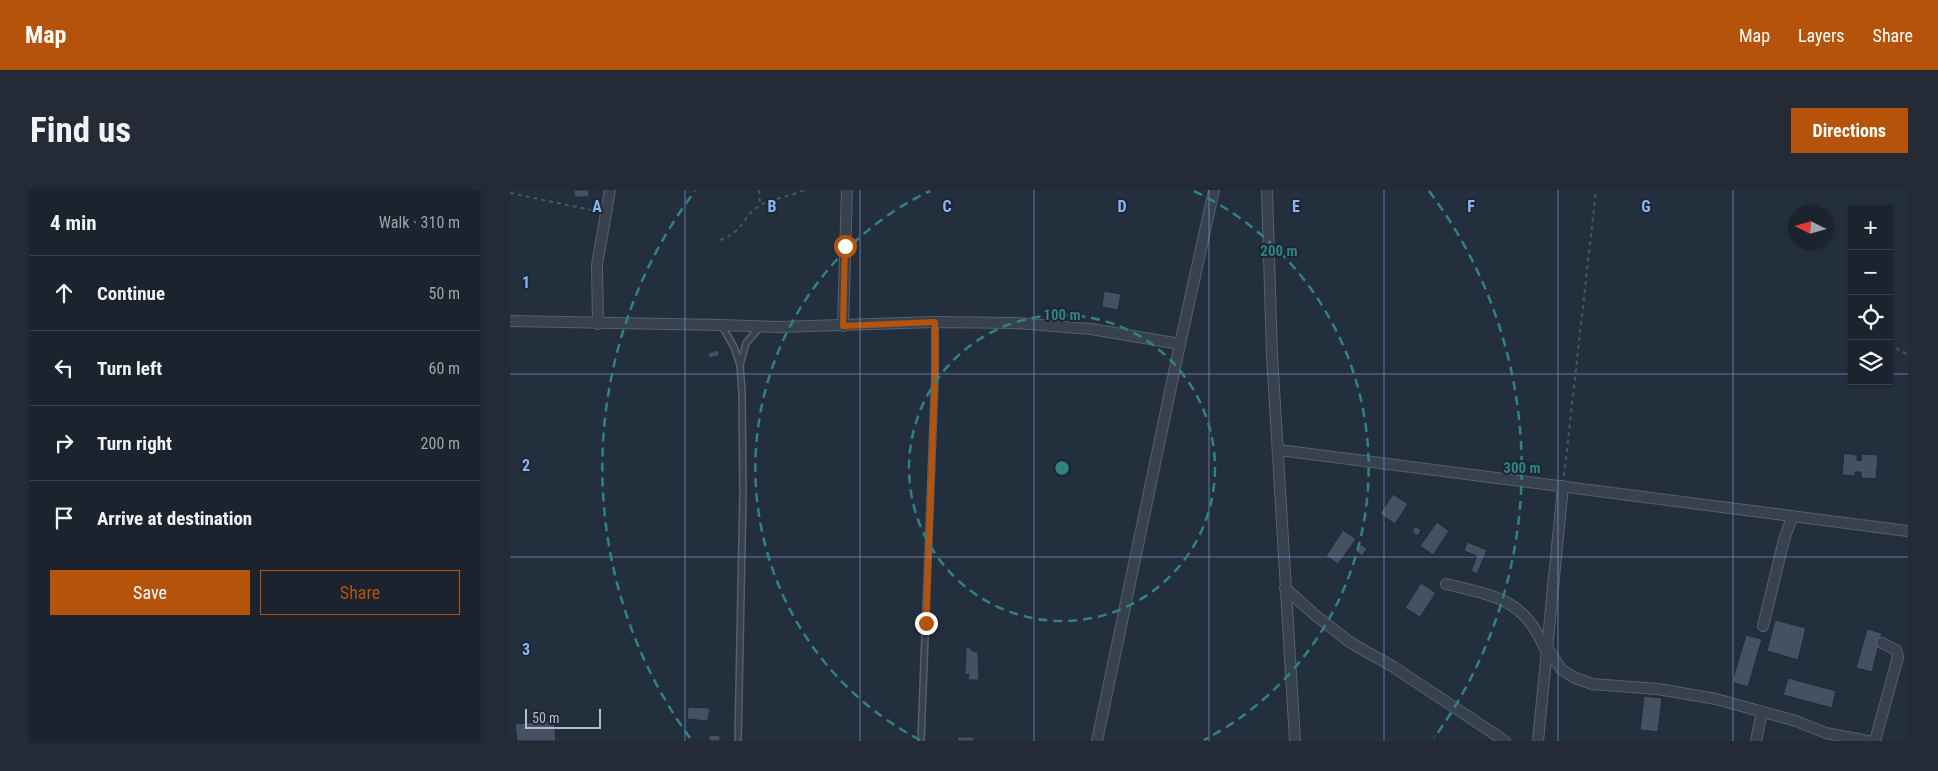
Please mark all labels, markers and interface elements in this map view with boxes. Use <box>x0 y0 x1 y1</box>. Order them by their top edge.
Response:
text: Map <box>25 21 66 49</box>
text: Map <box>1739 25 1770 46</box>
text: Layers <box>1798 25 1845 46</box>
text: Share <box>1873 25 1913 46</box>
button: Directions <box>1791 108 1908 153</box>
text: Find us <box>30 110 131 151</box>
text: A <box>592 197 602 216</box>
text: B <box>768 197 777 216</box>
text: C <box>942 197 952 216</box>
text: D <box>1117 197 1127 216</box>
text: E <box>1292 197 1300 216</box>
text: F <box>1467 197 1475 216</box>
text: G <box>1641 197 1651 216</box>
north arrow <box>1788 205 1833 250</box>
map controls <box>1848 205 1893 385</box>
button: + <box>1848 205 1893 250</box>
text: 4 min <box>50 211 97 235</box>
text: Walk · 310 m <box>379 213 460 232</box>
route start <box>834 235 857 258</box>
text: 200 m <box>1260 242 1298 260</box>
button: − <box>1848 250 1893 295</box>
text: 1 <box>522 273 530 292</box>
icon: ahead <box>50 279 78 307</box>
text: Continue <box>97 282 165 305</box>
text: 50 m <box>428 284 460 303</box>
button: locate <box>1848 295 1893 340</box>
text: 100 m <box>1043 306 1081 324</box>
button: layers <box>1848 340 1893 385</box>
icon: left <box>50 354 78 382</box>
text: Turn left <box>97 357 162 380</box>
text: 60 m <box>428 359 460 378</box>
icon: right <box>50 429 78 457</box>
text: Turn right <box>97 432 172 455</box>
text: 200 m <box>421 434 460 453</box>
text: 2 <box>522 456 530 475</box>
centre of rings <box>1053 459 1071 477</box>
text: 300 m <box>1503 459 1541 477</box>
icon: arrive <box>50 504 78 532</box>
text: Arrive at destination <box>97 507 252 530</box>
button: Save <box>50 570 250 615</box>
button: Share <box>260 570 460 615</box>
route end <box>915 612 938 635</box>
text: 3 <box>522 640 530 659</box>
scale bar <box>525 706 601 729</box>
text: 50 m <box>532 710 560 726</box>

